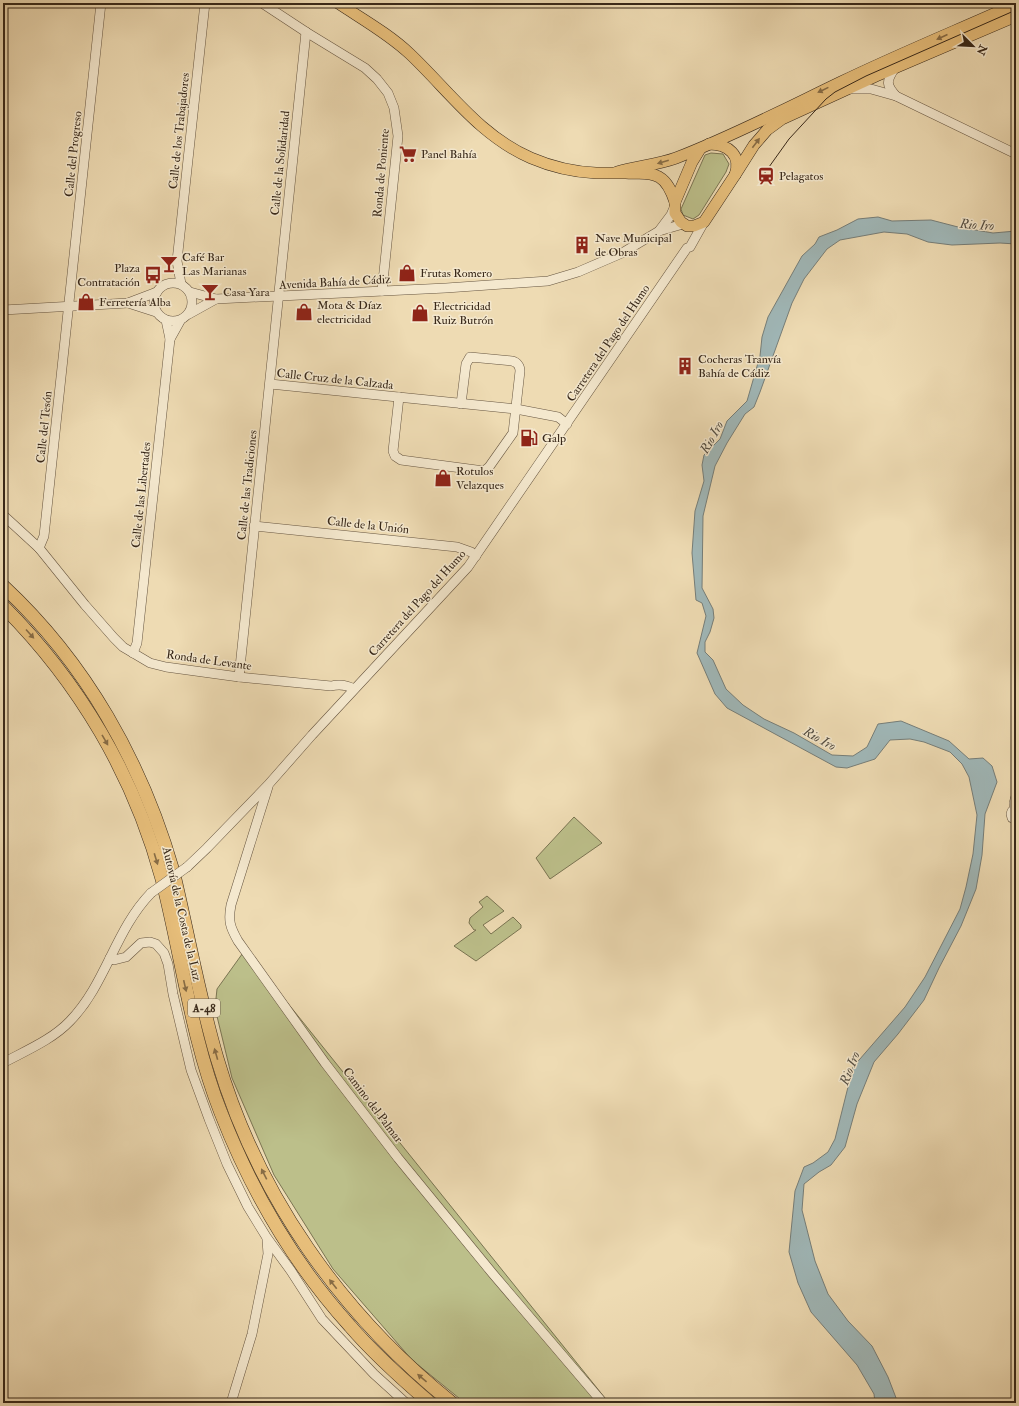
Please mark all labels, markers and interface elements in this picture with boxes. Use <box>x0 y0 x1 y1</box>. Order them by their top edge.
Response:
north arrow <box>953 26 993 66</box>
one-way arrow <box>935 34 947 40</box>
text: N <box>973 42 990 58</box>
street label: Calle de los Trabajadores <box>166 72 193 190</box>
one-way arrow <box>818 87 829 94</box>
street label: Calle del Progreso <box>62 110 85 198</box>
street label: Calle de la Solidaridad <box>268 110 293 216</box>
street label: Ronda de Poniente <box>370 128 393 218</box>
one-way arrow <box>752 137 761 148</box>
supermarket icon: Panel Bahía <box>398 144 418 164</box>
place label: Panel Bahía <box>421 147 478 162</box>
one-way arrow <box>657 159 669 165</box>
station icon: Pelagatos <box>756 166 776 186</box>
place label: Pelagatos <box>779 169 823 184</box>
water label: Rio Iro <box>958 216 995 234</box>
place label: Nave Municipal de Obras <box>595 231 672 260</box>
building icon: Nave Municipal de Obras <box>572 235 592 255</box>
place label: Café Bar Las Marianas <box>182 250 247 279</box>
bar icon: Café Bar Las Marianas <box>159 254 179 274</box>
place label: Plaza Contratación <box>77 261 141 290</box>
shop icon: Frutas Romero <box>397 263 417 283</box>
bus stop icon: Plaza Contratación <box>143 265 163 285</box>
place label: Frutas Romero <box>420 266 492 281</box>
street label: Avenida Bahía de Cádiz <box>278 272 391 293</box>
bar icon: Casa Yara <box>200 282 220 302</box>
street label: Carretera del Pago del Humo <box>564 282 653 405</box>
place label: Casa Yara <box>223 285 271 300</box>
shop icon: Ferretería Alba <box>76 292 96 312</box>
place label: Ferretería Alba <box>99 295 172 310</box>
place label: Mota & Díaz electricidad <box>317 298 382 327</box>
place label: Electricidad Ruiz Butrón <box>433 299 494 328</box>
shop icon: Mota & Díaz electricidad <box>294 302 314 322</box>
shop icon: Electricidad Ruiz Butrón <box>410 303 430 323</box>
place label: Cocheras Tranvía Bahía de Cádiz <box>698 352 782 381</box>
building icon: Cocheras Tranvía Bahía de Cádiz <box>675 356 695 376</box>
street label: Calle Cruz de la Calzada <box>276 366 395 393</box>
street label: Calle del Tesón <box>33 390 56 464</box>
water label: Rio Iro <box>696 418 727 457</box>
fuel station icon: Galp <box>519 428 539 448</box>
street label: Calle de las Tradiciones <box>234 429 261 541</box>
place label: Galp <box>542 431 566 446</box>
street label: Calle de las Libertades <box>128 441 155 549</box>
place label: Rotulos Velazques <box>456 464 504 493</box>
shop icon: Rotulos Velazques <box>433 468 453 488</box>
street label: Calle de la Unión <box>326 514 410 537</box>
street label: Carretera del Pago del Humo <box>366 547 469 660</box>
one-way arrow <box>25 629 35 639</box>
street label: Ronda de Levante <box>165 647 253 674</box>
water label: Rio Iro <box>800 723 839 754</box>
one-way arrow <box>102 734 109 746</box>
street label: Autovía de la Costa de la Luz <box>158 844 204 983</box>
one-way arrow <box>153 854 159 866</box>
one-way arrow <box>182 980 188 992</box>
road number: A-48 <box>188 999 220 1017</box>
one-way arrow <box>213 1047 219 1059</box>
water label: Rio Iro <box>836 1049 864 1088</box>
street label: Camino del Palmar <box>339 1065 406 1146</box>
one-way arrow <box>261 1168 267 1180</box>
one-way arrow <box>329 1278 338 1289</box>
one-way arrow <box>417 1374 428 1383</box>

